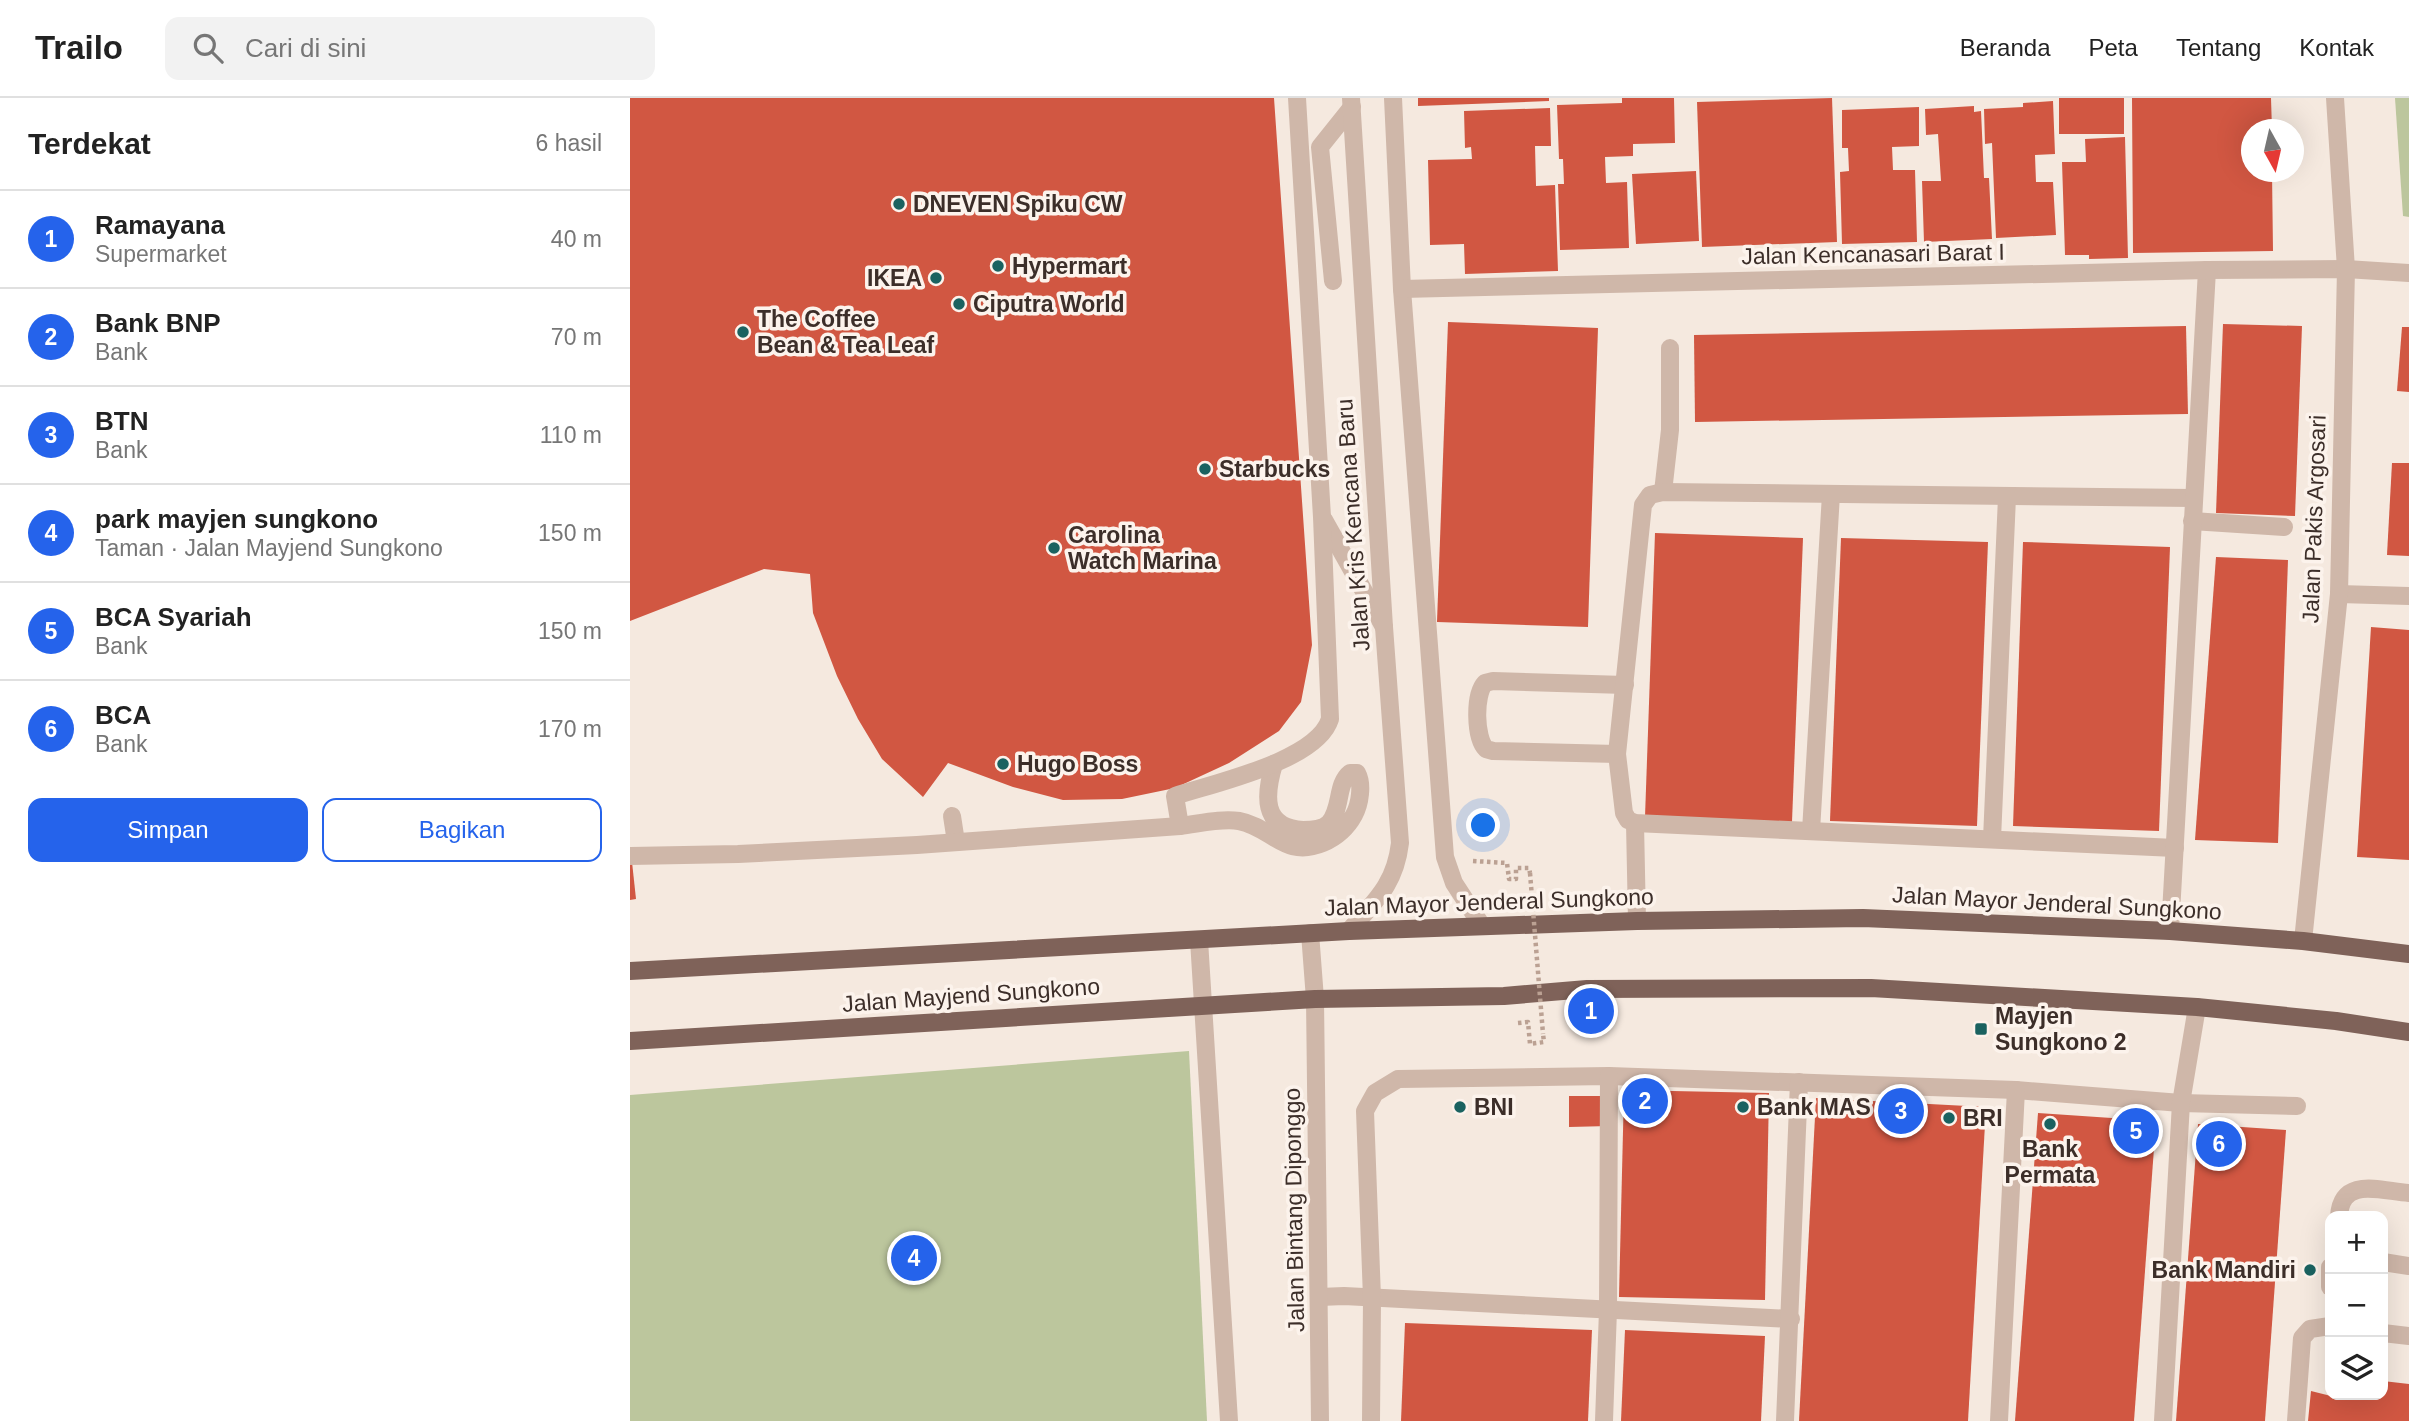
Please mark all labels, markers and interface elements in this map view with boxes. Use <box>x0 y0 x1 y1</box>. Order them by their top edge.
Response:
search box <box>165 17 655 80</box>
text: Trailo <box>35 29 123 66</box>
icon: search <box>189 29 227 67</box>
text: Cari di sini <box>245 33 366 63</box>
text: Beranda <box>1960 34 2051 61</box>
text: Peta <box>2089 34 2138 61</box>
text: Tentang <box>2176 34 2261 61</box>
text: Kontak <box>2299 34 2374 61</box>
north arrow <box>2241 119 2304 182</box>
text: Terdekat <box>28 127 151 160</box>
text: 6 hasil <box>536 130 602 156</box>
place label: DNEVEN Spiku CW <box>913 191 1123 217</box>
marker: DNEVEN Spiku CW <box>891 196 907 212</box>
text: Ramayana <box>95 210 225 240</box>
text: 1 <box>45 226 57 252</box>
text: 40 m <box>551 226 602 252</box>
street label: Jalan Kencanasari Barat I <box>1741 239 2005 269</box>
text: Supermarket <box>95 241 227 267</box>
place label: Hypermart <box>1012 253 1127 279</box>
marker: Hypermart <box>990 258 1006 274</box>
place label: IKEA <box>867 265 922 291</box>
marker: IKEA <box>928 270 944 286</box>
place label: Ciputra World <box>973 291 1125 317</box>
marker: Ciputra World <box>951 296 967 312</box>
place label: The Coffee Bean & Tea Leaf <box>757 306 935 358</box>
text: Bank BNP <box>95 308 221 338</box>
text: 2 <box>45 324 57 350</box>
text: 70 m <box>551 324 602 350</box>
marker: The Coffee Bean & Tea Leaf <box>735 324 751 340</box>
text: Bank <box>95 339 147 365</box>
street label: Jalan Kris Kencana Baru <box>1331 398 1375 652</box>
text: BTN <box>95 406 148 436</box>
street label: Jalan Pakis Argosari <box>2297 414 2331 624</box>
text: 3 <box>45 422 57 448</box>
text: 110 m <box>540 422 602 448</box>
text: Bank <box>95 437 147 463</box>
place label: Starbucks <box>1219 456 1330 482</box>
marker: Starbucks <box>1197 461 1213 477</box>
text: park mayjen sungkono <box>95 504 378 534</box>
text: 4 <box>45 520 57 546</box>
text: 150 m <box>538 520 602 546</box>
place label: Carolina Watch Marina <box>1068 522 1217 574</box>
text: Taman · Jalan Mayjend Sungkono <box>95 535 443 561</box>
marker: Carolina Watch Marina <box>1046 540 1062 556</box>
text: BCA Syariah <box>95 602 252 632</box>
text: 5 <box>45 618 57 644</box>
text: 150 m <box>538 618 602 644</box>
text: Bank <box>95 633 147 659</box>
text: BCA <box>95 700 151 730</box>
text: 6 <box>45 716 57 742</box>
text: 170 m <box>538 716 602 742</box>
text: Bank <box>95 731 147 757</box>
place label: Hugo Boss <box>1017 751 1138 777</box>
marker: Hugo Boss <box>995 756 1011 772</box>
button: Simpan <box>28 798 308 862</box>
button: Bagikan <box>322 798 602 862</box>
your location <box>1466 808 1500 842</box>
street label: Jalan Mayor Jenderal Sungkono <box>1892 881 2222 925</box>
street label: Jalan Mayor Jenderal Sungkono <box>1324 883 1654 921</box>
street label: Jalan Mayjend Sungkono <box>841 973 1101 1017</box>
pin: 1 <box>1568 985 1614 1037</box>
place label: Mayjen Sungkono 2 <box>1995 1003 2127 1055</box>
marker: Mayjen Sungkono 2 <box>1973 1021 1989 1037</box>
pin: 2 <box>1622 1075 1668 1127</box>
pin: 3 <box>1878 1085 1924 1137</box>
street label: Jalan Bintang Diponggo <box>1279 1088 1309 1332</box>
place label: BNI <box>1474 1094 1514 1120</box>
place label: Bank MAS <box>1757 1094 1871 1120</box>
marker: BNI <box>1452 1099 1468 1115</box>
marker: Bank MAS <box>1735 1099 1751 1115</box>
place label: BRI <box>1963 1105 2003 1131</box>
pin: 5 <box>2113 1105 2159 1157</box>
marker: BRI <box>1941 1110 1957 1126</box>
marker: Bank Permata <box>2042 1116 2058 1132</box>
pin: 6 <box>2196 1118 2242 1170</box>
place label: Bank Permata <box>2005 1136 2096 1188</box>
map controls <box>2325 1211 2388 1400</box>
button: + <box>2325 1211 2388 1274</box>
pin: 4 <box>891 1232 937 1284</box>
place label: Bank Mandiri <box>2152 1257 2296 1283</box>
marker: Bank Mandiri <box>2302 1262 2318 1278</box>
button: − <box>2325 1274 2388 1337</box>
button: layers <box>2325 1337 2388 1400</box>

